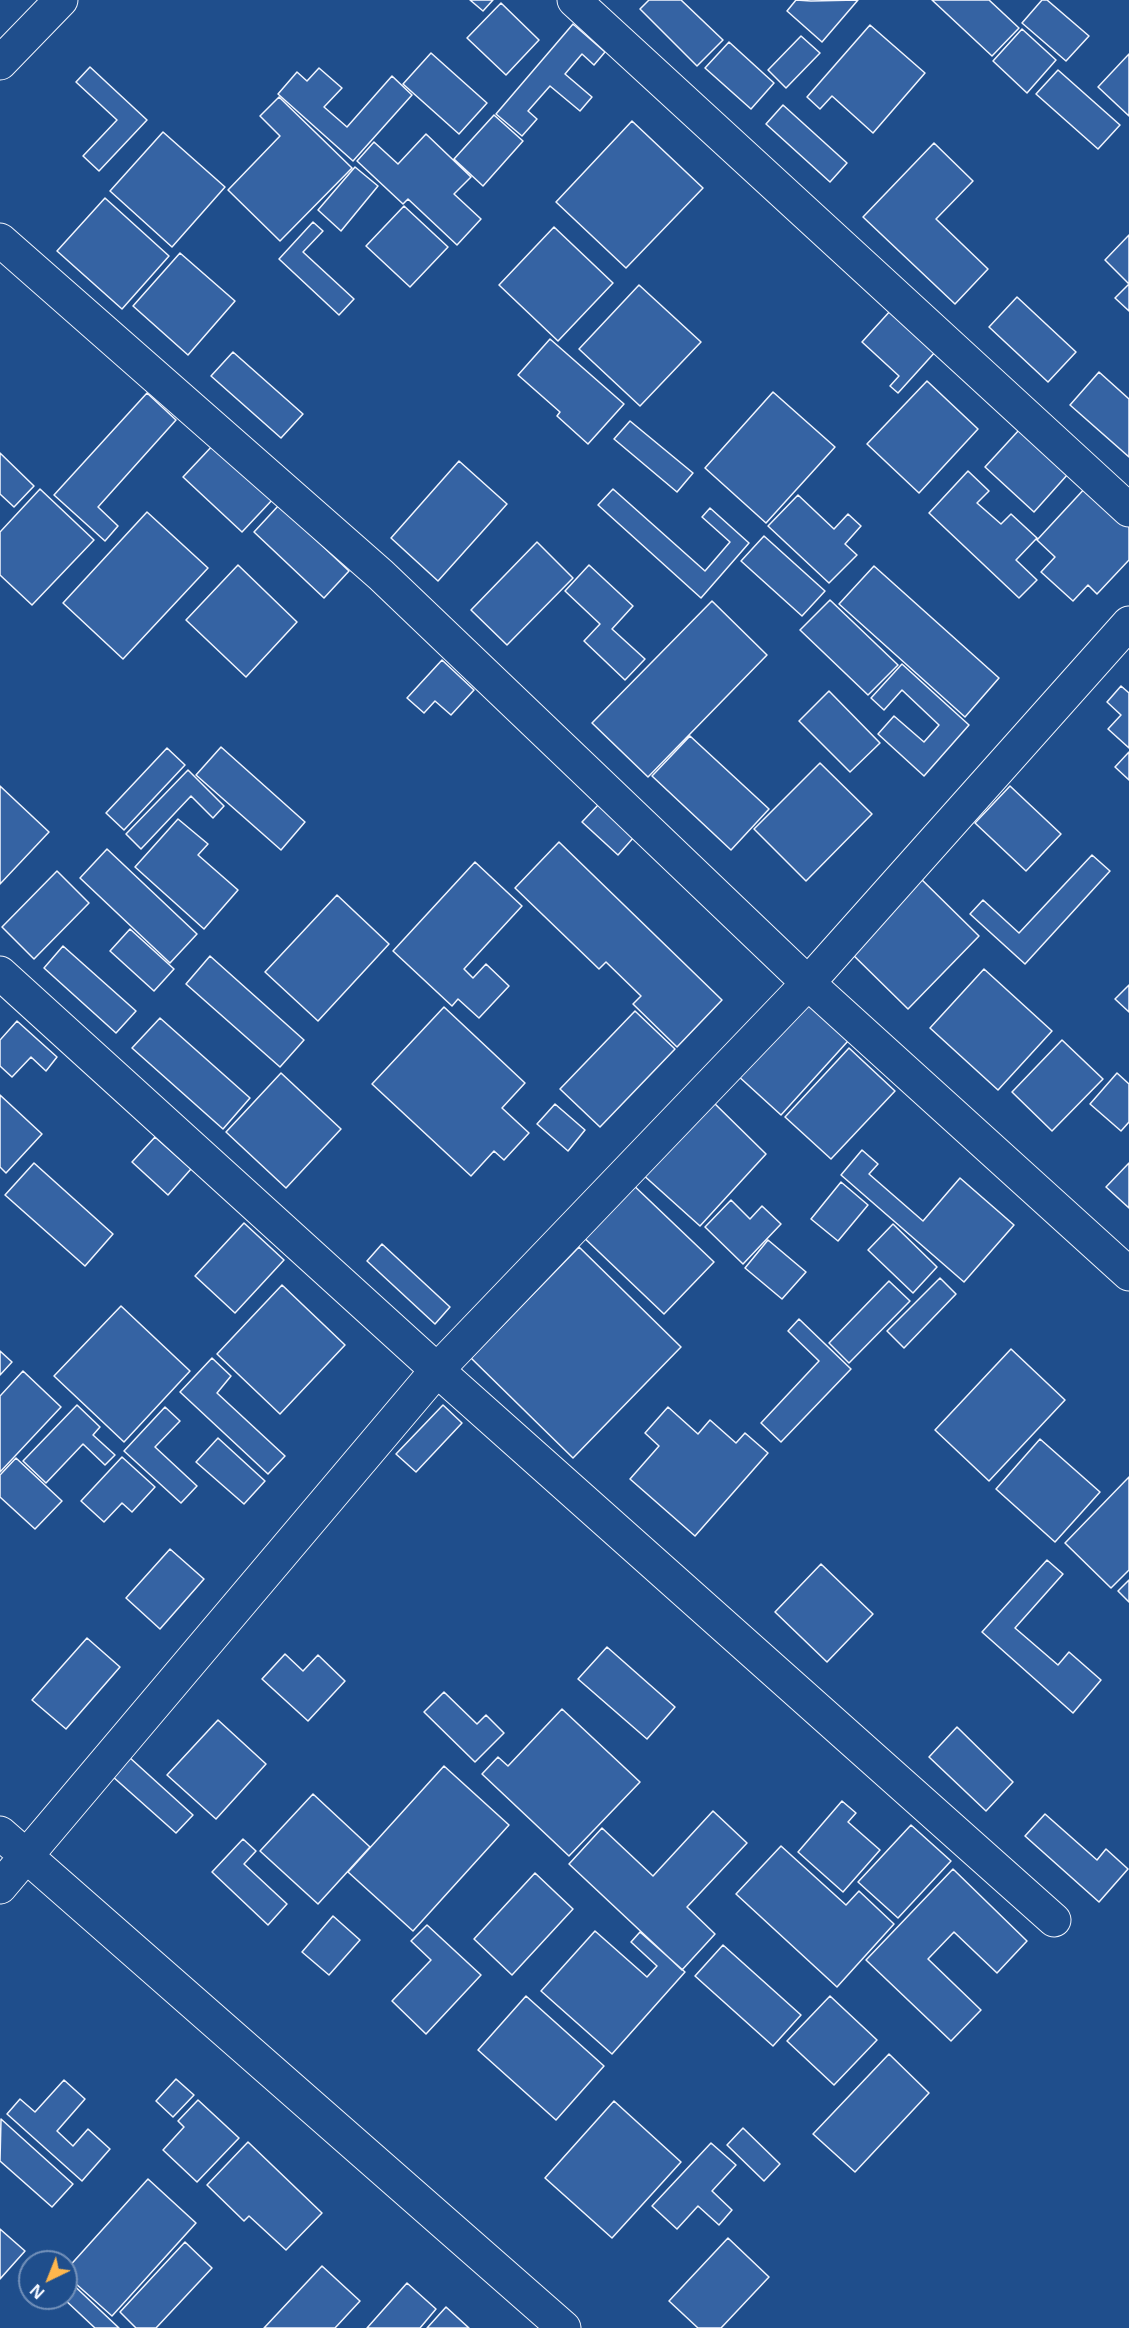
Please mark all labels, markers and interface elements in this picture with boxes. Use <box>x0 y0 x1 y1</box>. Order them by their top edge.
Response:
north arrow <box>18 2250 78 2310</box>
text: N <box>25 2279 49 2304</box>

